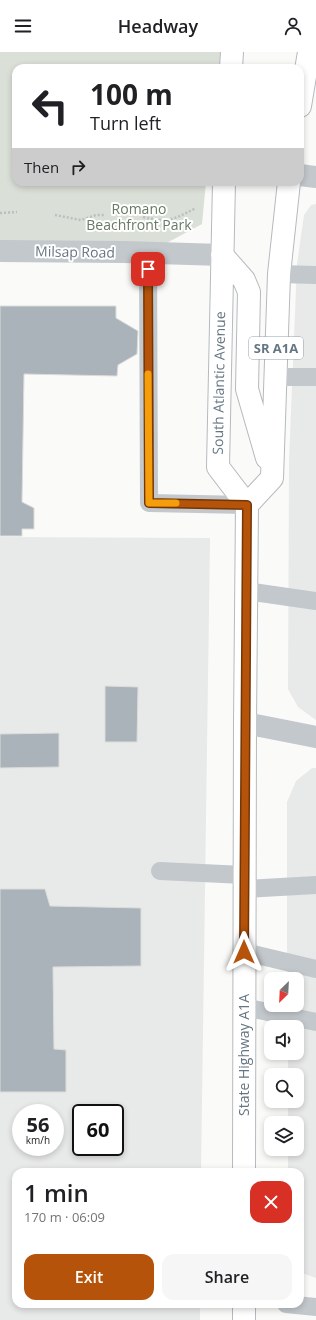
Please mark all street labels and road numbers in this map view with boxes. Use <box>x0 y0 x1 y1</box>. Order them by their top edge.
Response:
street label: Milsap Road <box>35 241 115 262</box>
street label: South Atlantic Avenue <box>208 311 229 455</box>
road number: SR A1A <box>249 337 303 359</box>
street label: State Highway A1A <box>234 994 253 1116</box>

